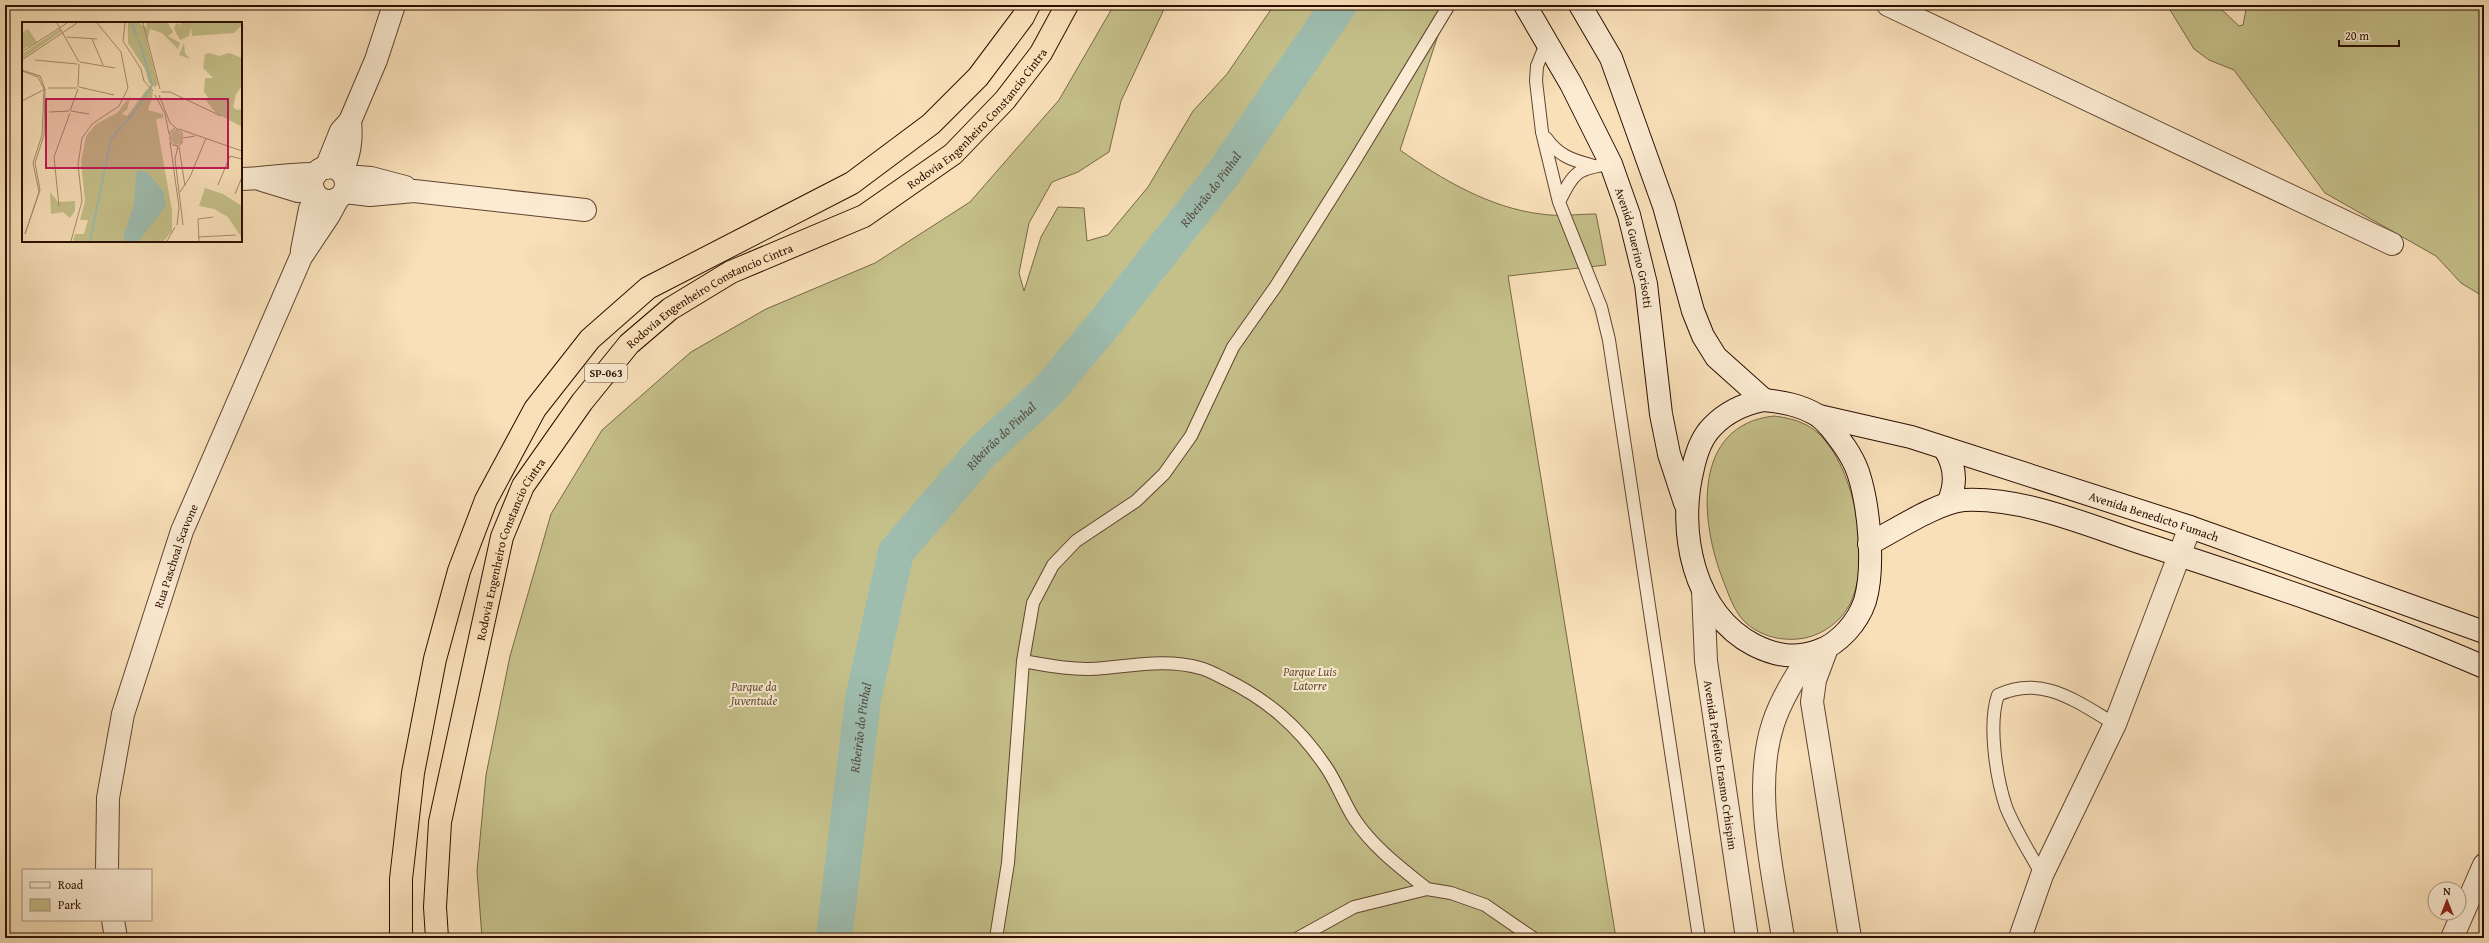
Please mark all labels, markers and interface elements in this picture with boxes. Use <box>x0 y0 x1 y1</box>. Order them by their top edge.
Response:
inset map <box>22 22 242 242</box>
scale bar <box>2339 22 2399 48</box>
text: 20 m <box>2345 27 2369 44</box>
street label: Rodovia Engenheiro Constancio Cintra <box>903 45 1051 192</box>
water label: Ribeirão do Pinhal <box>1174 148 1245 232</box>
street label: Avenida Guerino Grisotti <box>1611 185 1657 310</box>
street label: Rodovia Engenheiro Constancio Cintra <box>622 238 795 352</box>
road number: SP-063 <box>585 364 627 382</box>
water label: Ribeirão do Pinhal <box>961 397 1040 475</box>
street label: Rodovia Engenheiro Constancio Cintra <box>471 454 549 642</box>
street label: Avenida Benedicto Fumach <box>2087 487 2222 545</box>
street label: Rua Paschoal Scavone <box>149 501 202 610</box>
park label: Parque Luis Latorre <box>1282 663 1337 694</box>
park label: Parque da Juventude <box>729 678 777 709</box>
street label: Avenida Prefeito Erasmo Crhispim <box>1700 679 1742 851</box>
water label: Ribeirão do Pinhal <box>845 681 876 775</box>
legend <box>22 869 152 921</box>
text: Road <box>58 876 84 893</box>
north arrow <box>2427 881 2467 921</box>
text: N <box>2443 883 2451 899</box>
text: Park <box>58 896 82 913</box>

